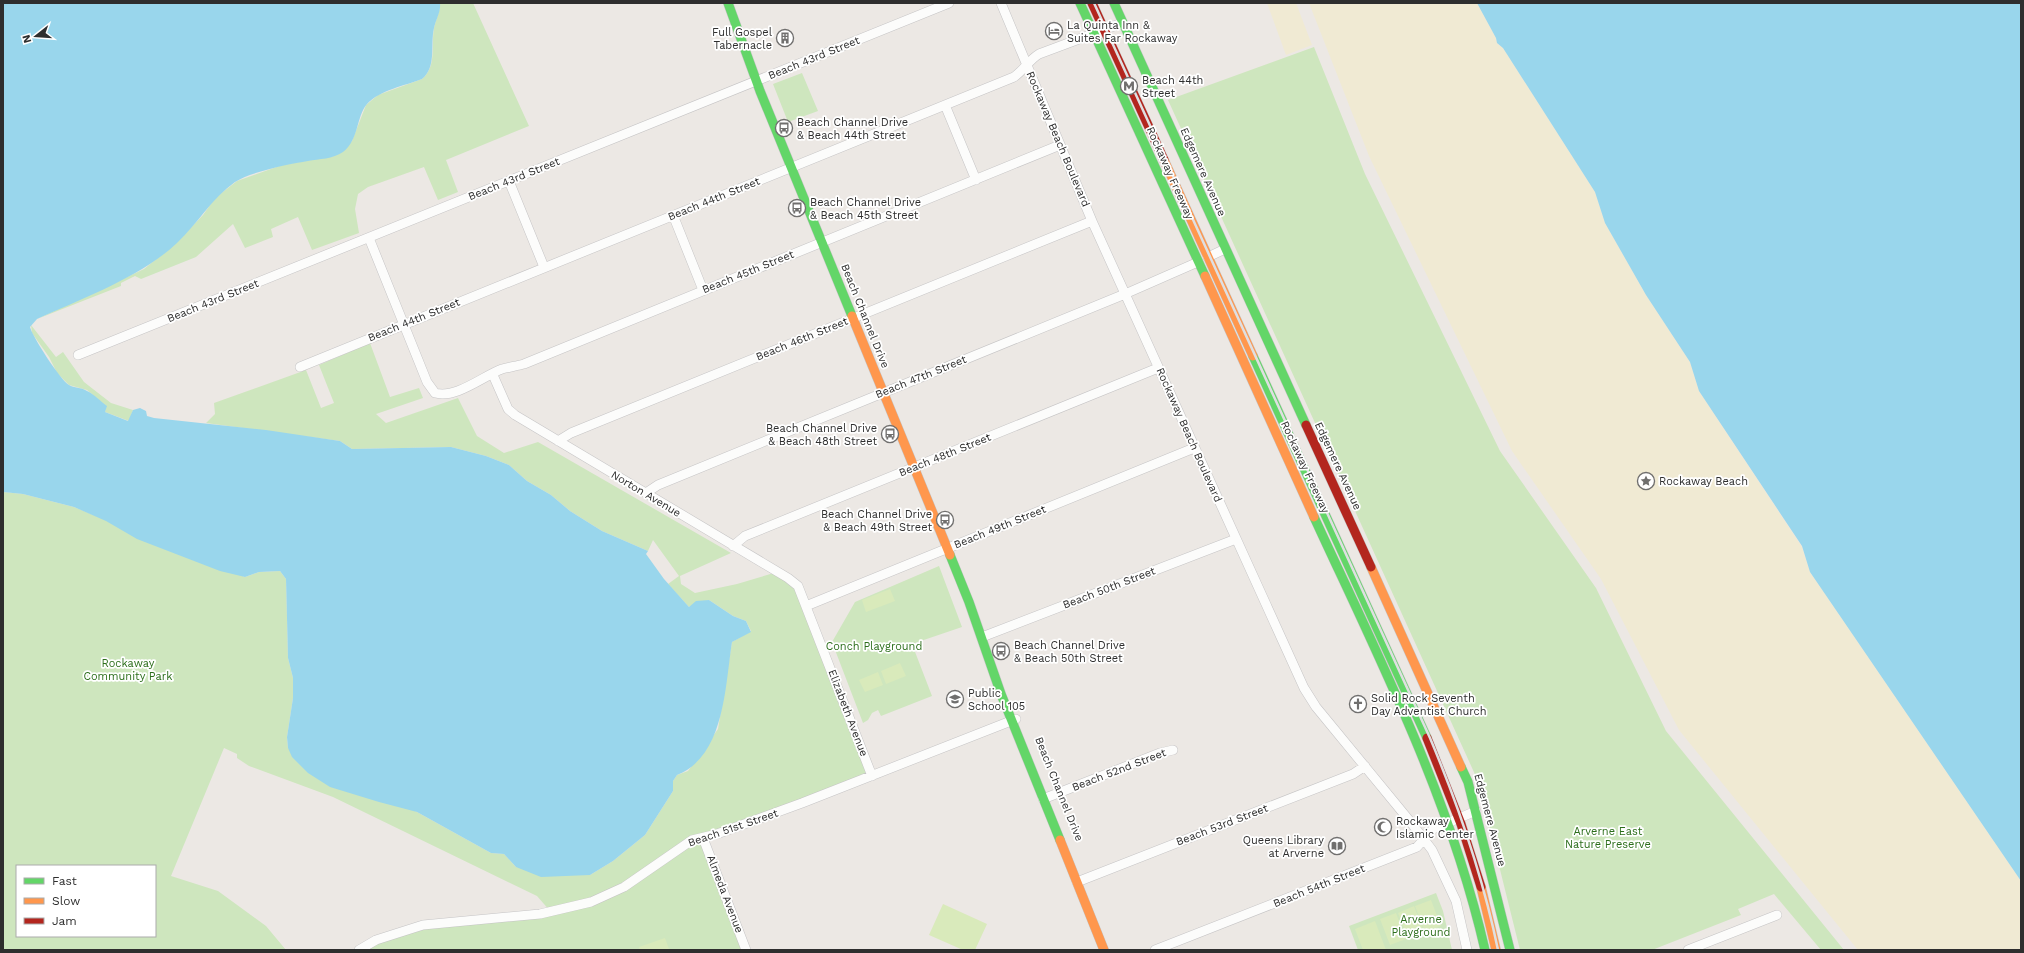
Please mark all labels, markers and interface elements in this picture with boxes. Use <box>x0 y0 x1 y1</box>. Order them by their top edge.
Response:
north arrow <box>16 16 56 56</box>
place label: La Quinta Inn & Suites Far Rockaway <box>1067 19 1178 45</box>
hotel icon: La Quinta Inn & Suites Far Rockaway <box>1044 21 1064 41</box>
place label: Full Gospel Tabernacle <box>712 26 773 52</box>
building icon: Full Gospel Tabernacle <box>775 28 795 48</box>
text: N <box>20 33 34 45</box>
street label: Beach 43rd Street <box>766 34 862 82</box>
street label: Rockaway Beach Boulevard <box>1024 69 1092 209</box>
place label: Beach 44th Street <box>1142 74 1203 100</box>
metro station icon: Beach 44th Street <box>1119 76 1139 96</box>
place label: Beach Channel Drive & Beach 44th Street <box>797 116 908 142</box>
bus stop icon: Beach Channel Drive & Beach 44th Street <box>774 118 794 138</box>
street label: Rockaway Freeway <box>1144 125 1196 222</box>
street label: Edgemere Avenue <box>1178 126 1228 218</box>
street label: Beach 43rd Street <box>466 155 562 203</box>
street label: Beach 44th Street <box>666 174 762 223</box>
place label: Beach Channel Drive & Beach 45th Street <box>810 196 921 222</box>
bus stop icon: Beach Channel Drive & Beach 45th Street <box>787 198 807 218</box>
street label: Beach 45th Street <box>700 247 796 296</box>
street label: Beach Channel Drive <box>838 262 892 370</box>
street label: Beach 43rd Street <box>165 277 261 325</box>
street label: Beach 44th Street <box>366 295 462 344</box>
street label: Beach 46th Street <box>754 314 850 363</box>
street label: Beach 47th Street <box>874 353 969 401</box>
street label: Rockaway Beach Boulevard <box>1153 366 1225 504</box>
street label: Rockaway Freeway <box>1278 419 1332 515</box>
street label: Edgemere Avenue <box>1312 420 1364 512</box>
place label: Beach Channel Drive & Beach 48th Street <box>766 422 877 448</box>
bus stop icon: Beach Channel Drive & Beach 48th Street <box>880 424 900 444</box>
street label: Beach 48th Street <box>897 430 993 479</box>
street label: Norton Avenue <box>609 468 683 520</box>
place icon: Rockaway Beach <box>1636 471 1656 491</box>
place label: Rockaway Beach <box>1659 475 1748 488</box>
street label: Beach 49th Street <box>952 502 1048 551</box>
place label: Beach Channel Drive & Beach 49th Street <box>821 508 932 534</box>
bus stop icon: Beach Channel Drive & Beach 49th Street <box>935 510 955 530</box>
street label: Beach 50th Street <box>1061 564 1157 612</box>
place label: Beach Channel Drive & Beach 50th Street <box>1014 639 1125 665</box>
park label: Conch Playground <box>826 640 922 653</box>
bus stop icon: Beach Channel Drive & Beach 50th Street <box>991 641 1011 661</box>
park label: Rockaway Community Park <box>83 657 173 683</box>
street label: Elizabeth Avenue <box>825 668 871 758</box>
place label: Public School 105 <box>968 687 1025 713</box>
school or university icon: Public School 105 <box>945 689 965 709</box>
place label: Solid Rock Seventh Day Adventist Church <box>1371 692 1487 718</box>
church icon: Solid Rock Seventh Day Adventist Church <box>1348 694 1368 714</box>
street label: Beach Channel Drive <box>1032 735 1086 843</box>
street label: Beach 52nd Street <box>1070 746 1168 794</box>
street label: Edgemere Avenue <box>1471 772 1509 868</box>
street label: Beach 53rd Street <box>1174 801 1270 849</box>
street label: Beach 51st Street <box>686 806 780 850</box>
place label: Rockaway Islamic Center <box>1396 815 1474 841</box>
mosque icon: Rockaway Islamic Center <box>1373 817 1393 837</box>
park label: Arverne East Nature Preserve <box>1565 825 1651 851</box>
place label: Queens Library at Arverne <box>1243 834 1324 860</box>
library icon: Queens Library at Arverne <box>1327 836 1347 856</box>
street label: Almeda Avenue <box>704 853 746 935</box>
street label: Beach 54th Street <box>1271 861 1367 910</box>
legend <box>16 865 156 937</box>
text: Fast <box>52 874 77 888</box>
text: Slow <box>52 894 80 908</box>
park label: Arverne Playground <box>1392 913 1450 939</box>
text: Jam <box>52 914 77 928</box>

